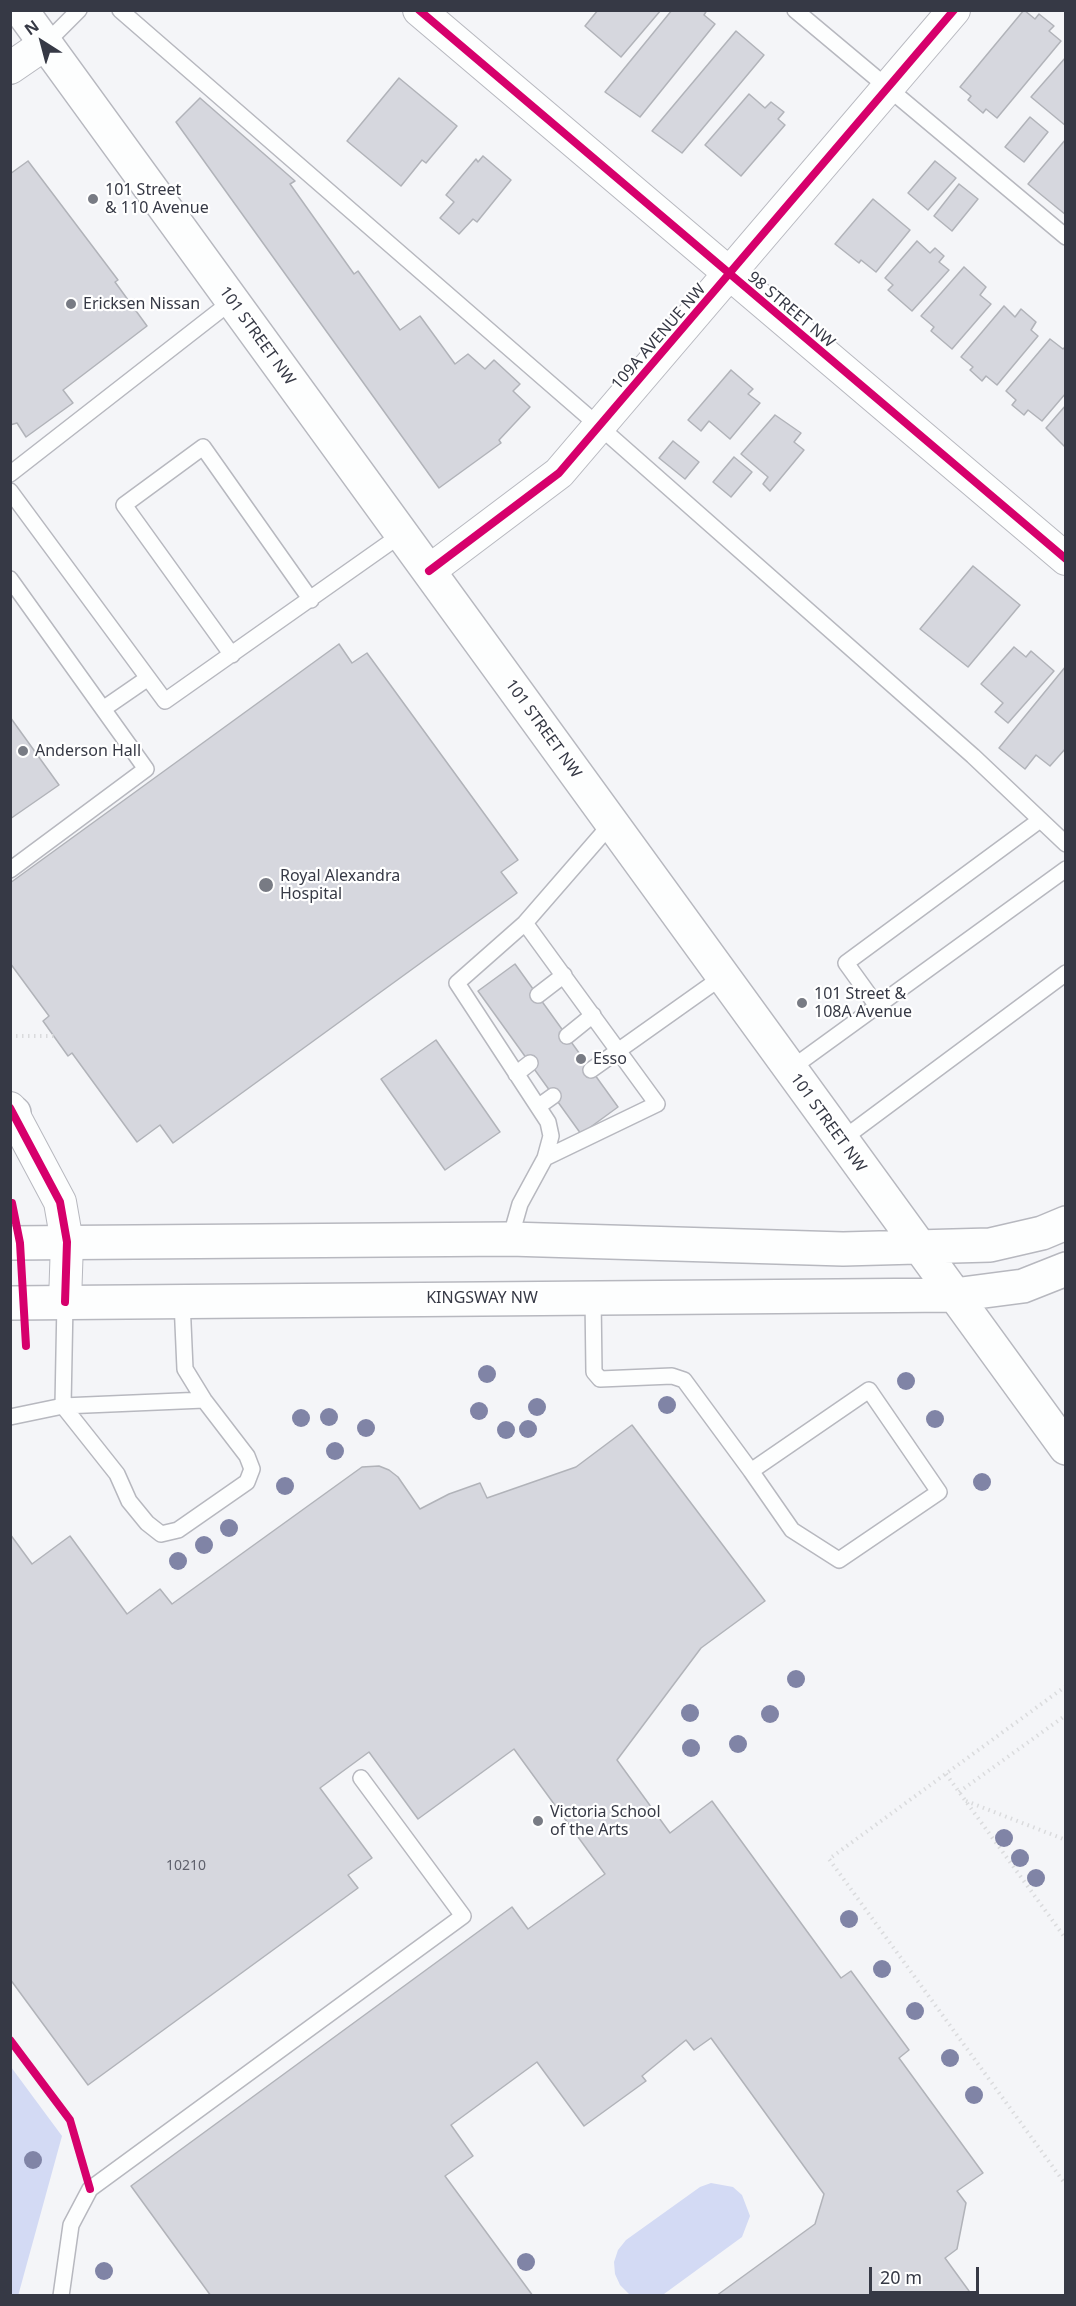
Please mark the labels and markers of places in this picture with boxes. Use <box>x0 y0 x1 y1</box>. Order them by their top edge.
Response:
place label: 101 Street & 110 Avenue <box>105 180 209 218</box>
marker: 101 Street & 110 Avenue <box>86 192 100 206</box>
place label: Ericksen Nissan <box>83 294 200 314</box>
marker: Ericksen Nissan <box>64 297 78 311</box>
place label: Anderson Hall <box>35 741 141 761</box>
marker: Anderson Hall <box>16 744 30 758</box>
place label: Royal Alexandra Hospital <box>280 866 400 904</box>
marker: Royal Alexandra Hospital <box>257 876 275 894</box>
place label: 101 Street & 108A Avenue <box>814 984 912 1022</box>
marker: 101 Street & 108A Avenue <box>795 996 809 1010</box>
place label: Esso <box>593 1049 627 1069</box>
marker: Esso <box>574 1052 588 1066</box>
place label: Victoria School of the Arts <box>550 1802 661 1840</box>
marker: Victoria School of the Arts <box>531 1814 545 1828</box>

